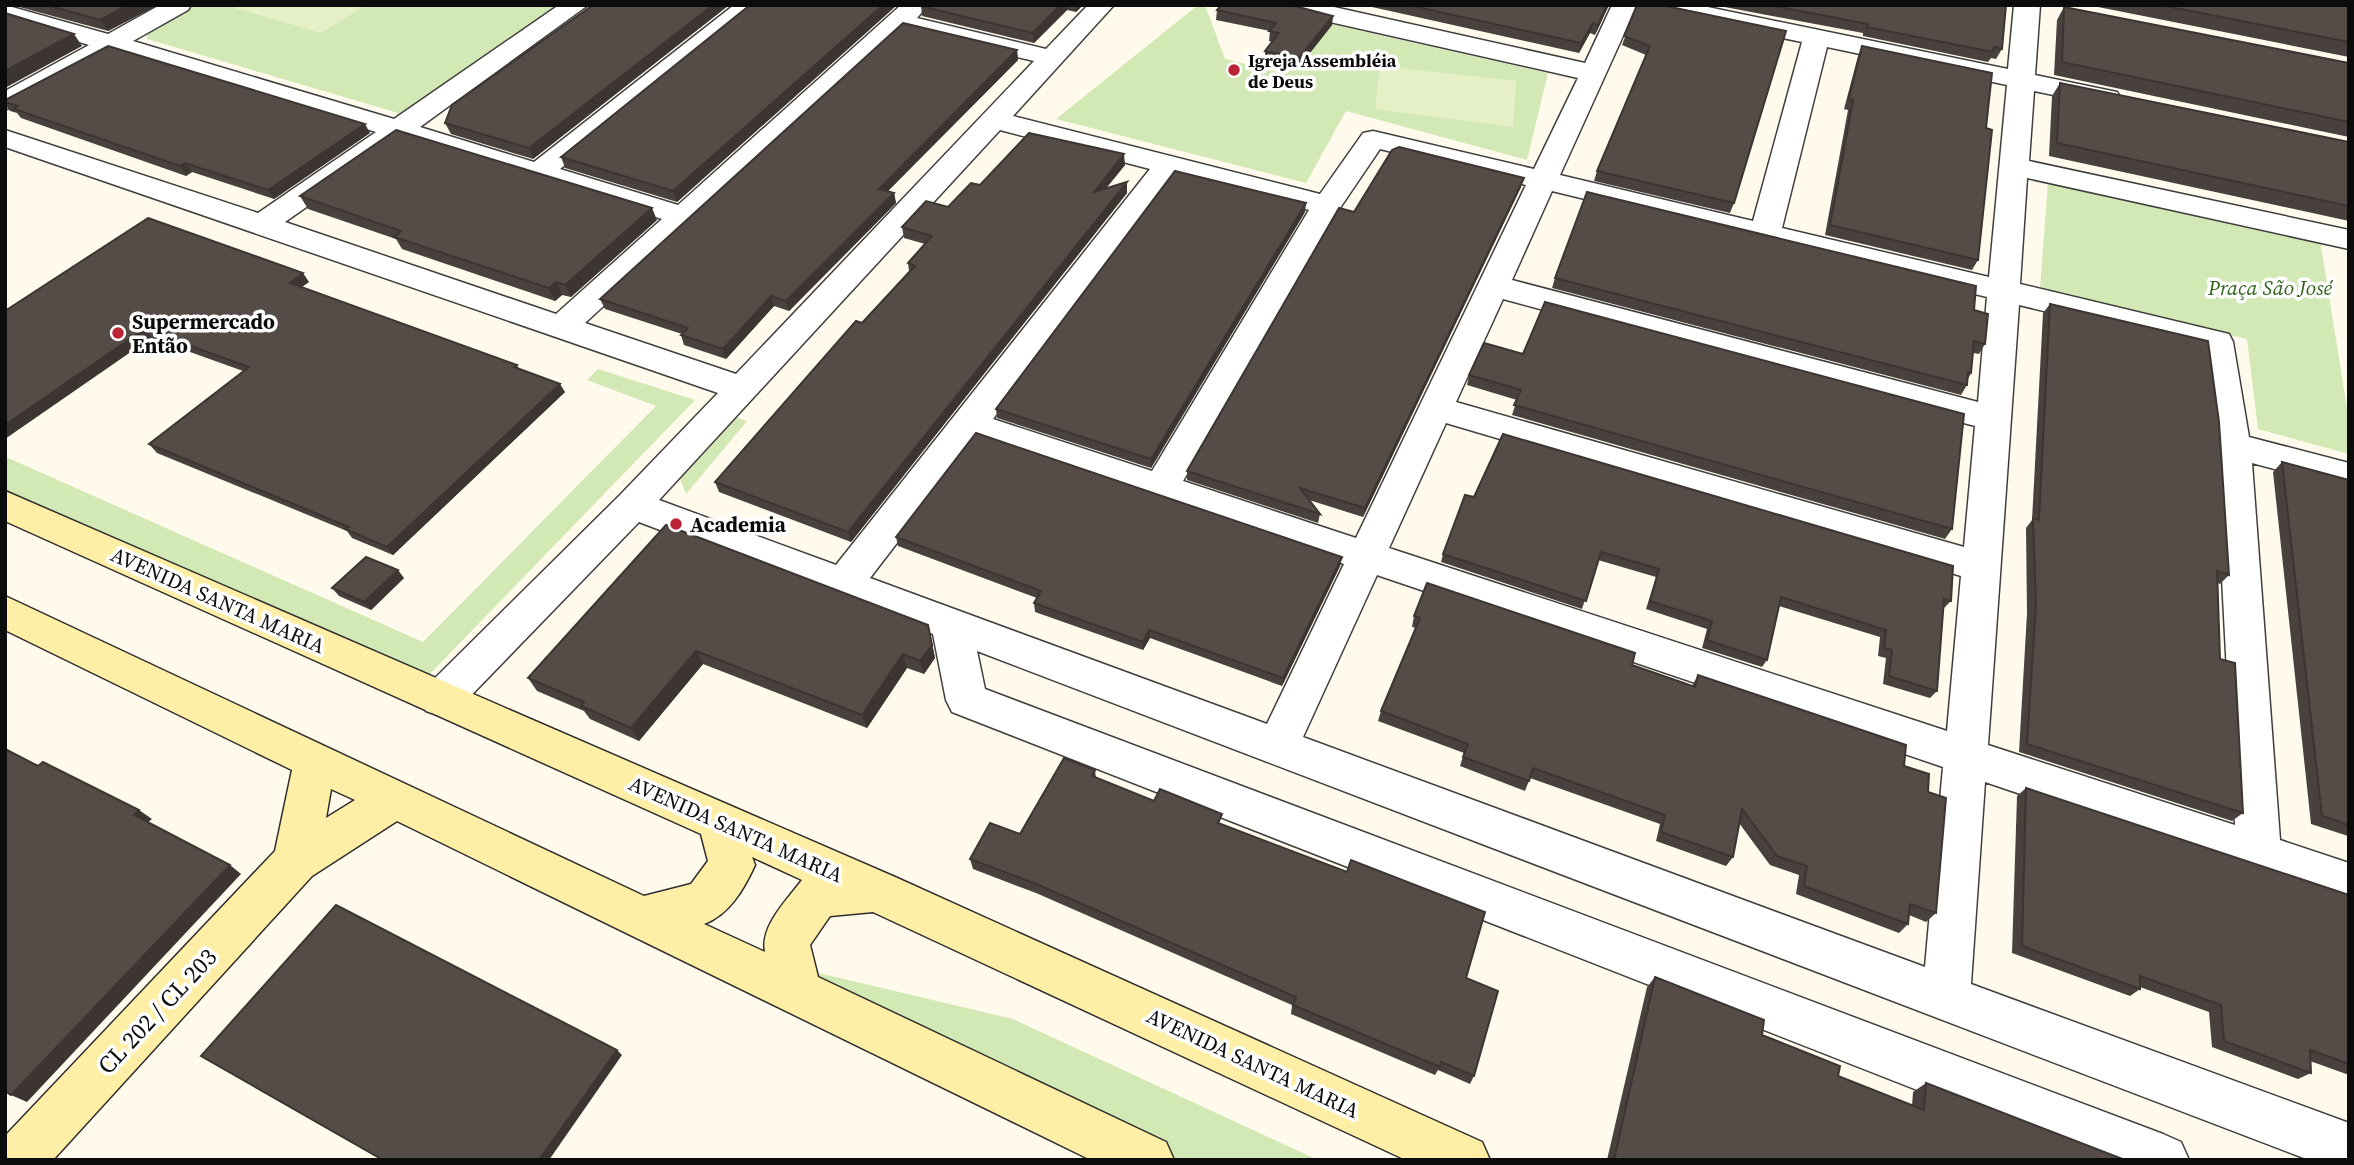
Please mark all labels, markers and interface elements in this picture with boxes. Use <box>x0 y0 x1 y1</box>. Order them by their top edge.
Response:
place label: Igreja Assembléia de Deus <box>1248 48 1397 94</box>
marker: Igreja Assembléia de Deus <box>1226 62 1242 78</box>
park label: Praça São José <box>2207 273 2334 302</box>
place label: Supermercado Então <box>132 307 275 360</box>
marker: Supermercado Então <box>110 325 126 341</box>
place label: Academia <box>690 510 787 539</box>
marker: Academia <box>668 516 684 532</box>
street label: AVENIDA SANTA MARIA <box>106 540 330 660</box>
street label: AVENIDA SANTA MARIA <box>624 769 848 889</box>
street label: CL 202 / CL 203 <box>90 941 224 1081</box>
street label: AVENIDA SANTA MARIA <box>1142 1001 1364 1125</box>

